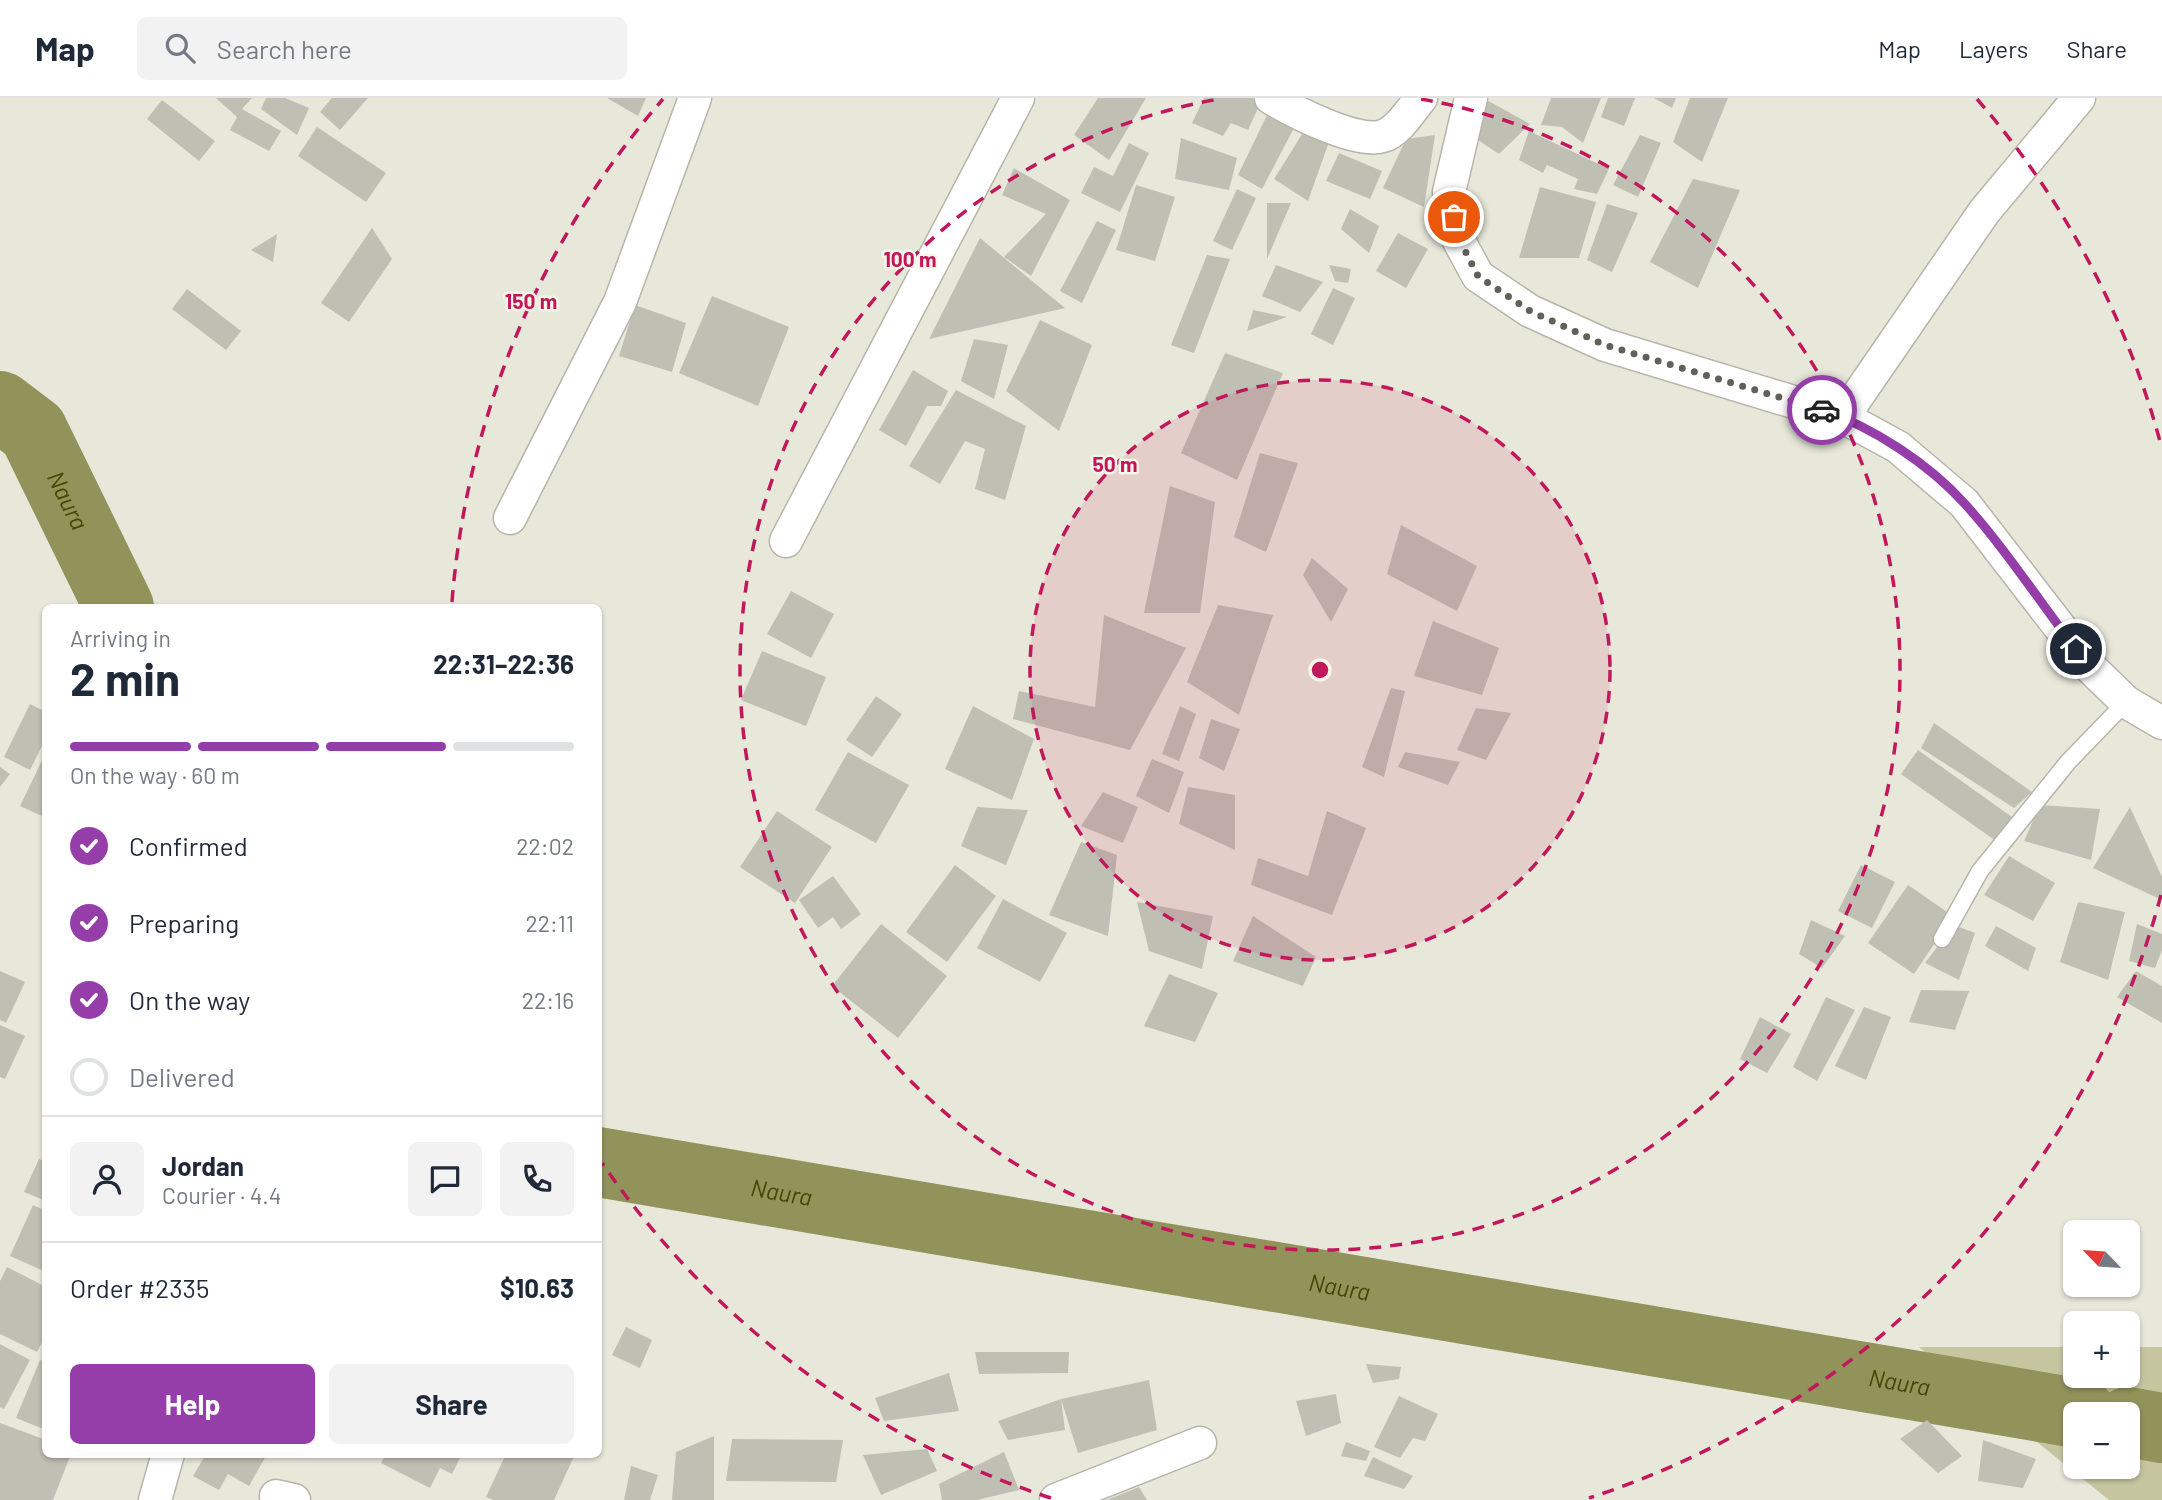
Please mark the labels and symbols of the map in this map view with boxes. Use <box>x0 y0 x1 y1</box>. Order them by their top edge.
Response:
pin <box>1424 187 1484 247</box>
text: 100 m <box>883 246 937 271</box>
text: 150 m <box>505 288 557 313</box>
courier <box>1787 375 1857 445</box>
text: 50 m <box>1092 451 1138 476</box>
water label: Naura <box>42 466 95 534</box>
pin <box>2046 619 2106 679</box>
centre of rings <box>1308 658 1332 682</box>
water label: Naura <box>749 1172 815 1211</box>
north arrow <box>2063 1220 2140 1297</box>
water label: Naura <box>1307 1267 1373 1306</box>
water label: Naura <box>1867 1362 1933 1401</box>

